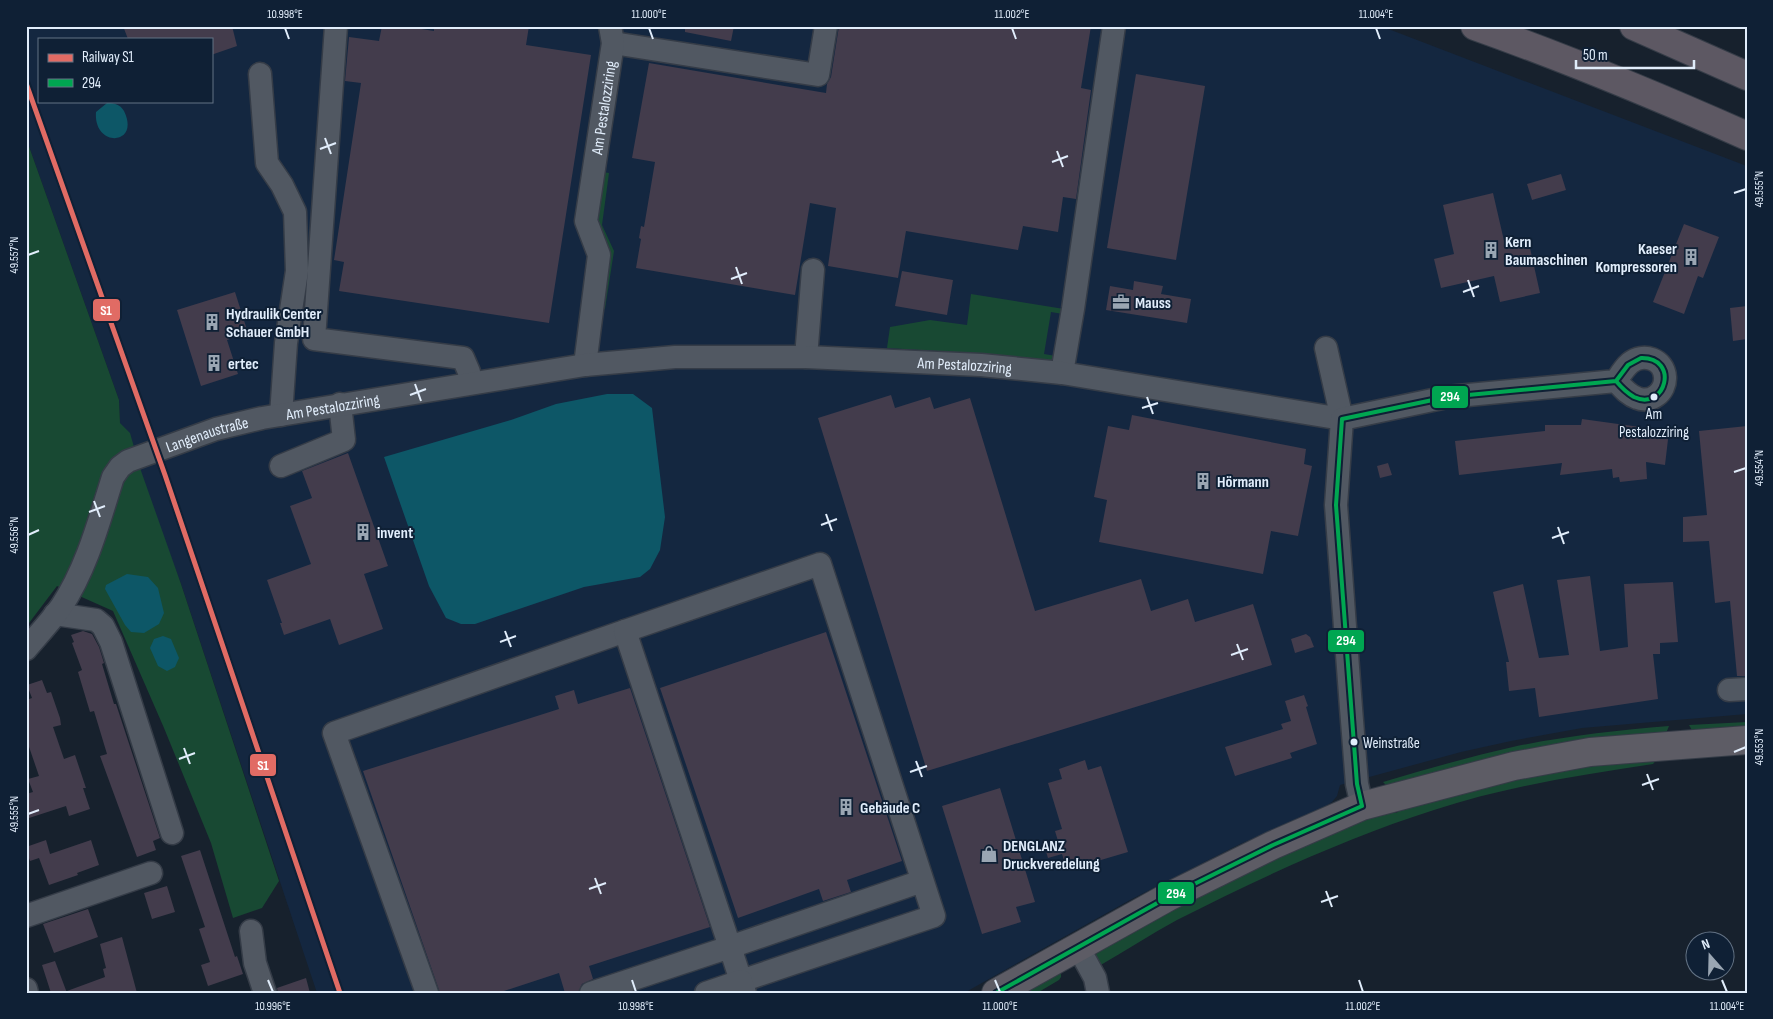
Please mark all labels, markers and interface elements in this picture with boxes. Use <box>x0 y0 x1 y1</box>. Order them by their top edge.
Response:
text: 10.998°E <box>267 7 303 22</box>
text: 11.000°E <box>631 7 667 22</box>
text: 11.002°E <box>995 7 1029 22</box>
text: 11.004°E <box>1359 7 1393 22</box>
legend <box>38 38 212 102</box>
scale bar <box>1576 38 1693 70</box>
text: 50 m <box>1583 46 1608 65</box>
text: Railway S1 <box>82 48 134 67</box>
street label: Am Pestalozziring <box>588 60 621 157</box>
text: 294 <box>82 74 101 93</box>
text: 49.555°N <box>1752 171 1767 207</box>
place label: Kern Baumaschinen <box>1505 233 1588 270</box>
text: 49.557°N <box>7 237 22 273</box>
building icon: Kern Baumaschinen <box>1481 240 1501 260</box>
place label: Kaeser Kompressoren <box>1595 240 1677 277</box>
building icon: Kaeser Kompressoren <box>1681 247 1701 267</box>
office icon: Mauss <box>1111 292 1131 312</box>
place label: Mauss <box>1135 294 1171 313</box>
line badge: S1 <box>92 298 121 322</box>
text: S1 <box>100 302 112 319</box>
place label: Hydraulik Center Schauer GmbH <box>226 305 321 342</box>
building icon: Hydraulik Center Schauer GmbH <box>202 312 222 332</box>
building icon: ertec <box>204 353 224 373</box>
street label: Am Pestalozziring <box>916 354 1013 379</box>
place label: ertec <box>228 355 259 374</box>
line badge: 294 <box>1431 385 1469 409</box>
text: 294 <box>1440 388 1460 405</box>
street label: Am Pestalozziring <box>284 391 381 425</box>
marker: Am Pestalozziring <box>1649 392 1659 402</box>
place label: Am Pestalozziring <box>1619 405 1689 442</box>
street label: Langenaustraße <box>164 414 251 457</box>
text: 49.554°N <box>1752 450 1767 486</box>
building icon: Hörmann <box>1193 471 1213 491</box>
place label: Hörmann <box>1217 473 1269 492</box>
text: 49.556°N <box>7 517 22 553</box>
building icon: invent <box>353 522 373 542</box>
place label: invent <box>377 524 413 543</box>
line badge: 294 <box>1327 629 1365 653</box>
text: 294 <box>1336 632 1356 649</box>
text: 49.553°N <box>1752 729 1767 765</box>
place label: Weinstraße <box>1363 734 1420 753</box>
marker: Weinstraße <box>1349 737 1359 747</box>
line badge: S1 <box>249 753 277 777</box>
text: S1 <box>257 757 269 774</box>
text: 49.555°N <box>7 796 22 832</box>
building icon: Gebäude C <box>836 797 856 817</box>
place label: Gebäude C <box>860 799 920 818</box>
place label: DENGLANZ Druckveredelung <box>1003 837 1100 874</box>
shop icon: DENGLANZ Druckveredelung <box>979 844 999 864</box>
line badge: 294 <box>1157 881 1195 905</box>
text: 294 <box>1166 885 1186 902</box>
north arrow <box>1686 932 1736 982</box>
text: N <box>1699 935 1712 954</box>
text: 10.996°E <box>255 999 291 1014</box>
text: 10.998°E <box>618 999 654 1014</box>
text: 11.000°E <box>982 999 1018 1014</box>
text: 11.002°E <box>1346 999 1380 1014</box>
text: 11.004°E <box>1710 999 1744 1014</box>

